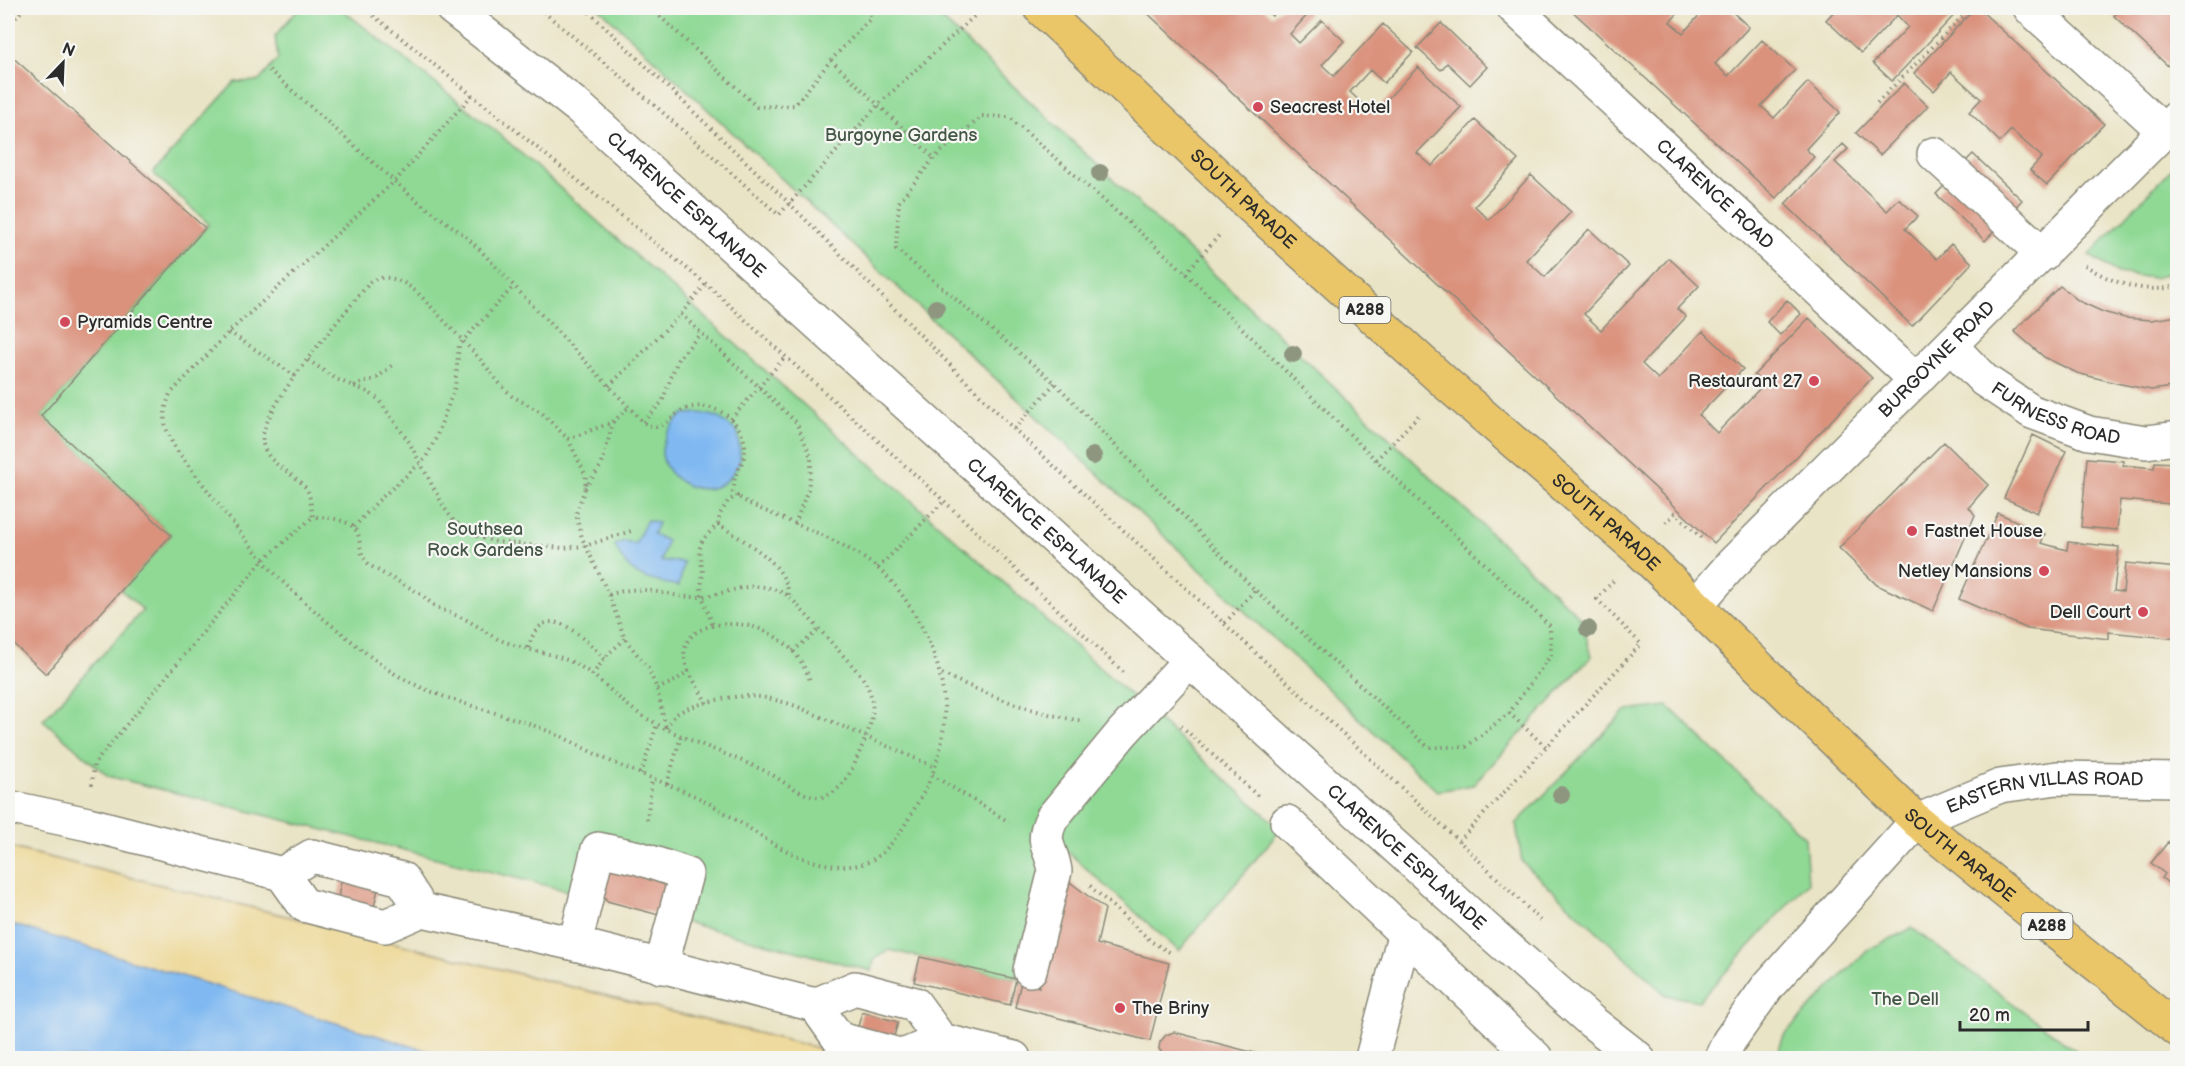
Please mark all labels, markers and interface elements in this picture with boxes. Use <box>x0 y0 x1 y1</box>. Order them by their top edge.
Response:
north arrow <box>33 33 93 93</box>
text: N <box>59 39 78 62</box>
place label: Seacrest Hotel <box>1270 97 1390 118</box>
marker: Seacrest Hotel <box>1251 100 1265 114</box>
park label: Burgoyne Gardens <box>825 125 977 146</box>
street label: CLARENCE ESPLANADE <box>603 127 770 282</box>
street label: CLARENCE ROAD <box>1652 135 1778 253</box>
street label: SOUTH PARADE <box>1186 145 1301 253</box>
road number: A288 <box>1340 297 1390 323</box>
street label: BURGOYNE ROAD <box>1874 297 1999 422</box>
place label: Pyramids Centre <box>77 312 213 333</box>
marker: Pyramids Centre <box>58 315 72 329</box>
place label: Restaurant 27 <box>1688 371 1802 392</box>
marker: Restaurant 27 <box>1807 374 1821 388</box>
street label: FURNESS ROAD <box>1987 377 2122 448</box>
street label: CLARENCE ESPLANADE <box>963 453 1130 608</box>
street label: SOUTH PARADE <box>1548 469 1665 575</box>
park label: Southsea Rock Gardens <box>427 519 543 561</box>
place label: Fastnet House <box>1924 521 2043 542</box>
marker: Fastnet House <box>1905 524 1919 538</box>
place label: Netley Mansions <box>1898 561 2032 582</box>
marker: Netley Mansions <box>2037 564 2051 578</box>
place label: Dell Court <box>2049 602 2131 623</box>
marker: Dell Court <box>2136 605 2150 619</box>
street label: EASTERN VILLAS ROAD <box>1943 767 2144 818</box>
street label: CLARENCE ESPLANADE <box>1323 780 1491 934</box>
street label: SOUTH PARADE <box>1900 804 2020 906</box>
road number: A288 <box>2022 913 2072 939</box>
park label: The Dell <box>1871 989 1939 1010</box>
scale bar <box>1960 994 2088 1032</box>
place label: The Briny <box>1132 998 1210 1019</box>
marker: The Briny <box>1113 1001 1127 1015</box>
text: 20 m <box>1969 1005 2010 1026</box>

